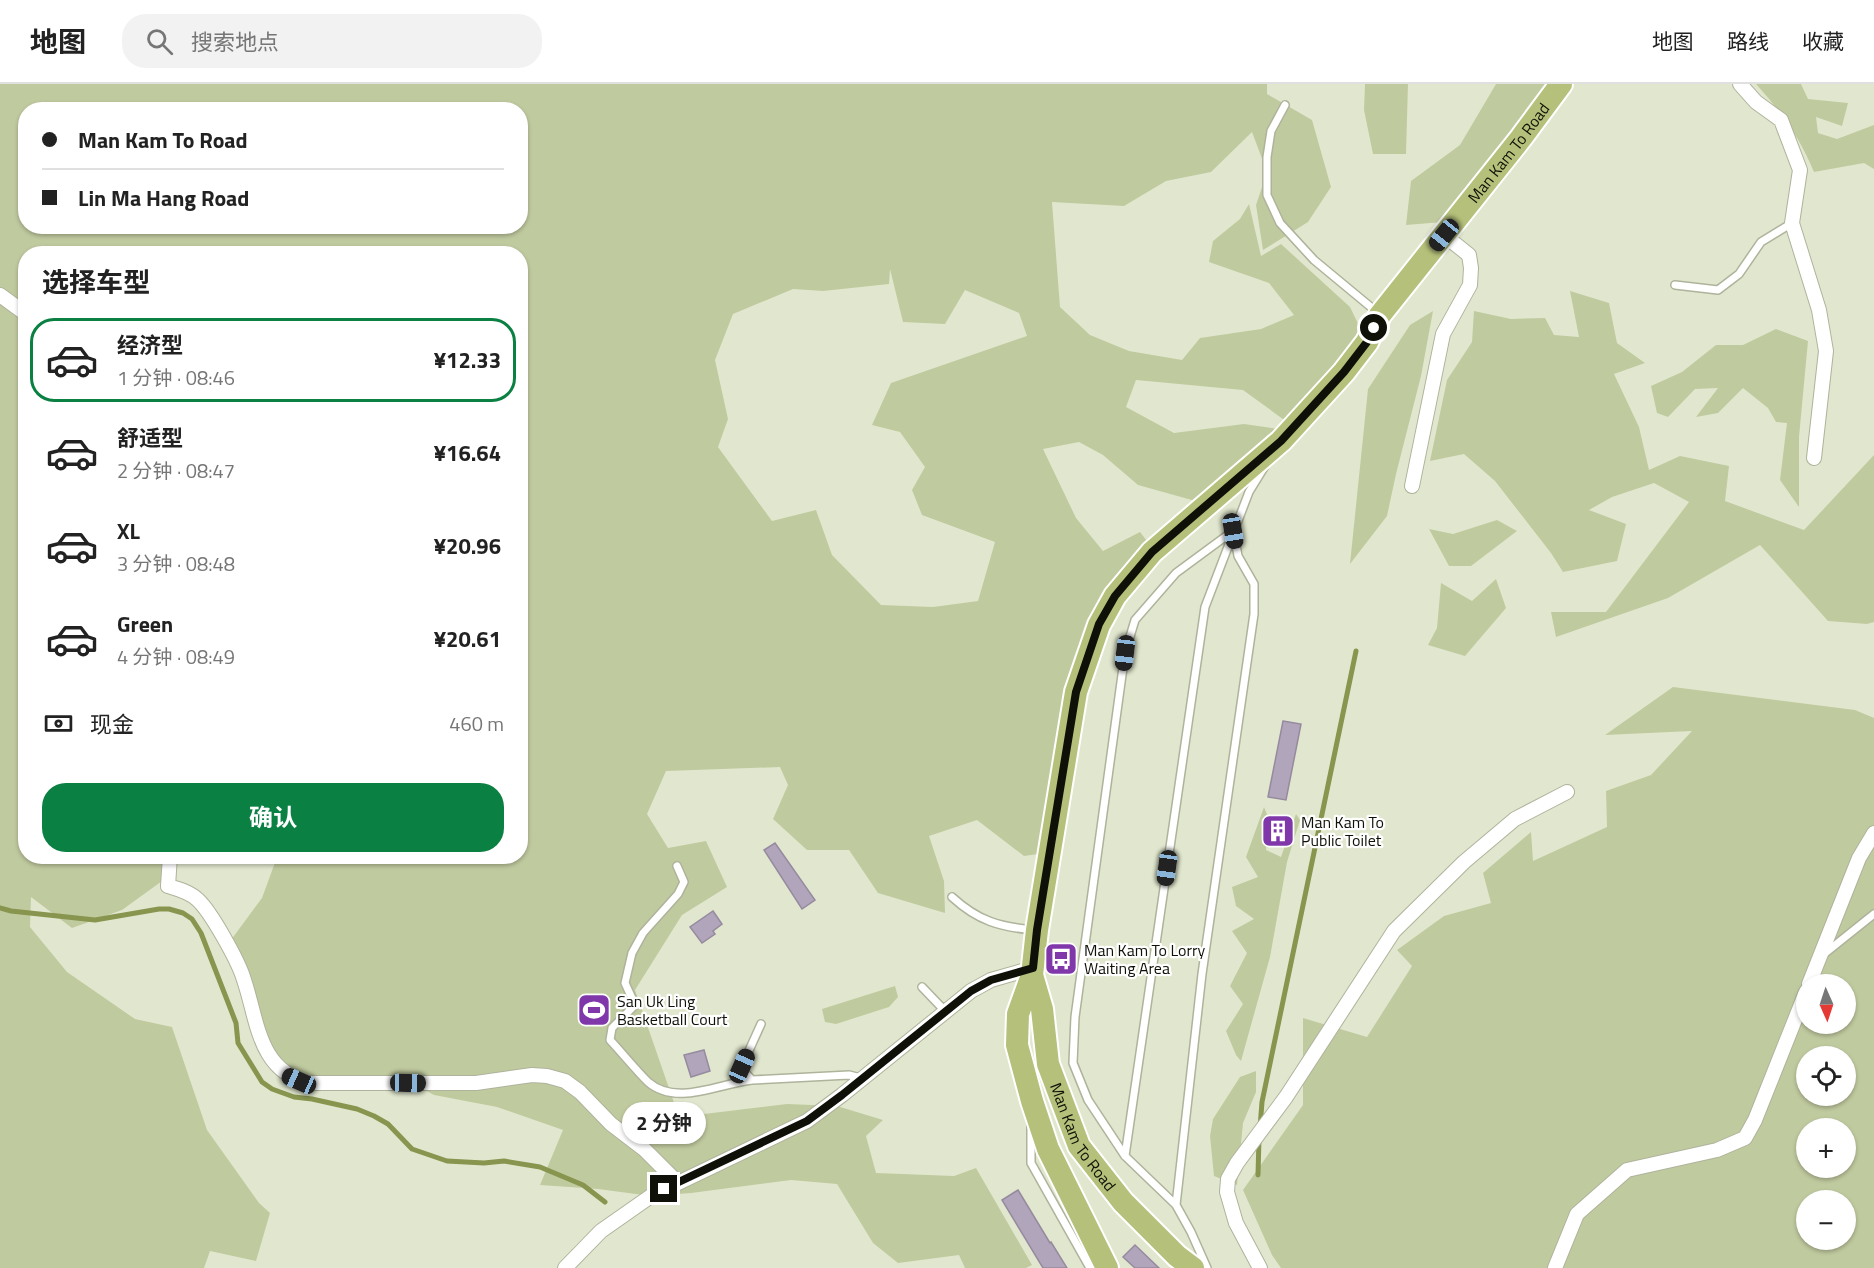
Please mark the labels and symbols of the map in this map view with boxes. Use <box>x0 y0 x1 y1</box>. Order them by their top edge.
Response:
street label: Man Kam To Road <box>1462 98 1555 208</box>
car <box>1426 215 1462 255</box>
route start <box>1360 314 1387 341</box>
car <box>1221 512 1245 550</box>
car <box>1114 634 1136 672</box>
place label: Man Kam To Public Toilet <box>1301 810 1384 852</box>
building icon: Man Kam To Public Toilet <box>1260 813 1296 849</box>
car <box>1156 849 1178 887</box>
place label: Man Kam To Lorry Waiting Area <box>1084 938 1206 980</box>
bus stop icon: Man Kam To Lorry Waiting Area <box>1043 941 1079 977</box>
north arrow <box>1796 974 1856 1034</box>
place label: San Uk Ling Basketball Court <box>617 989 728 1031</box>
sports icon: San Uk Ling Basketball Court <box>576 992 612 1028</box>
car <box>726 1046 758 1086</box>
car <box>279 1065 319 1097</box>
car <box>390 1074 426 1092</box>
street label: Man Kam To Road <box>1044 1079 1122 1196</box>
callout: 2 分钟 <box>622 1102 706 1144</box>
route end <box>650 1175 677 1202</box>

